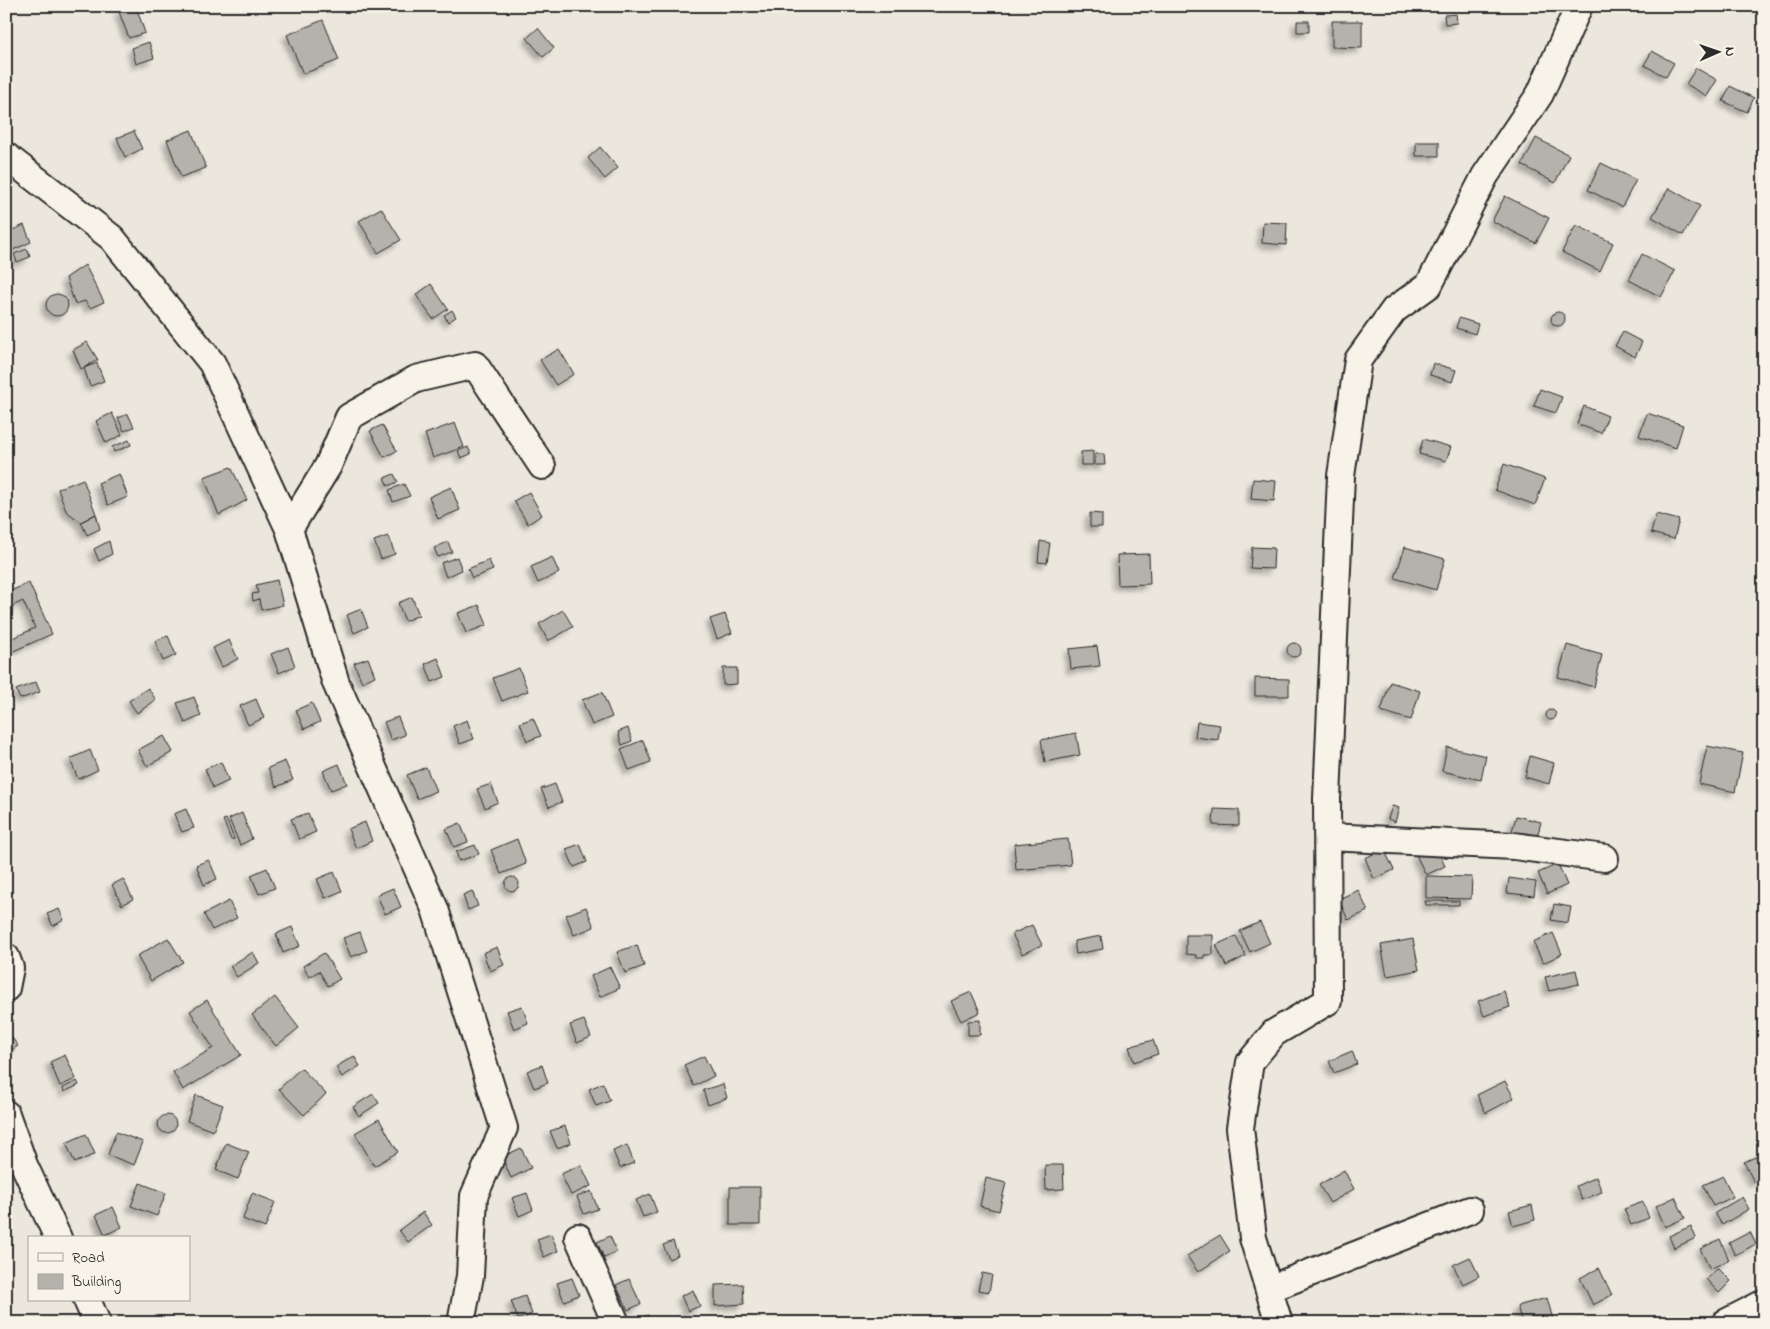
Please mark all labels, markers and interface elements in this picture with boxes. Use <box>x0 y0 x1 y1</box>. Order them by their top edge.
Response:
north arrow <box>1692 28 1742 78</box>
text: N <box>1719 47 1740 57</box>
legend <box>28 1236 190 1302</box>
text: Road <box>72 1247 105 1269</box>
text: Building <box>71 1271 121 1294</box>

